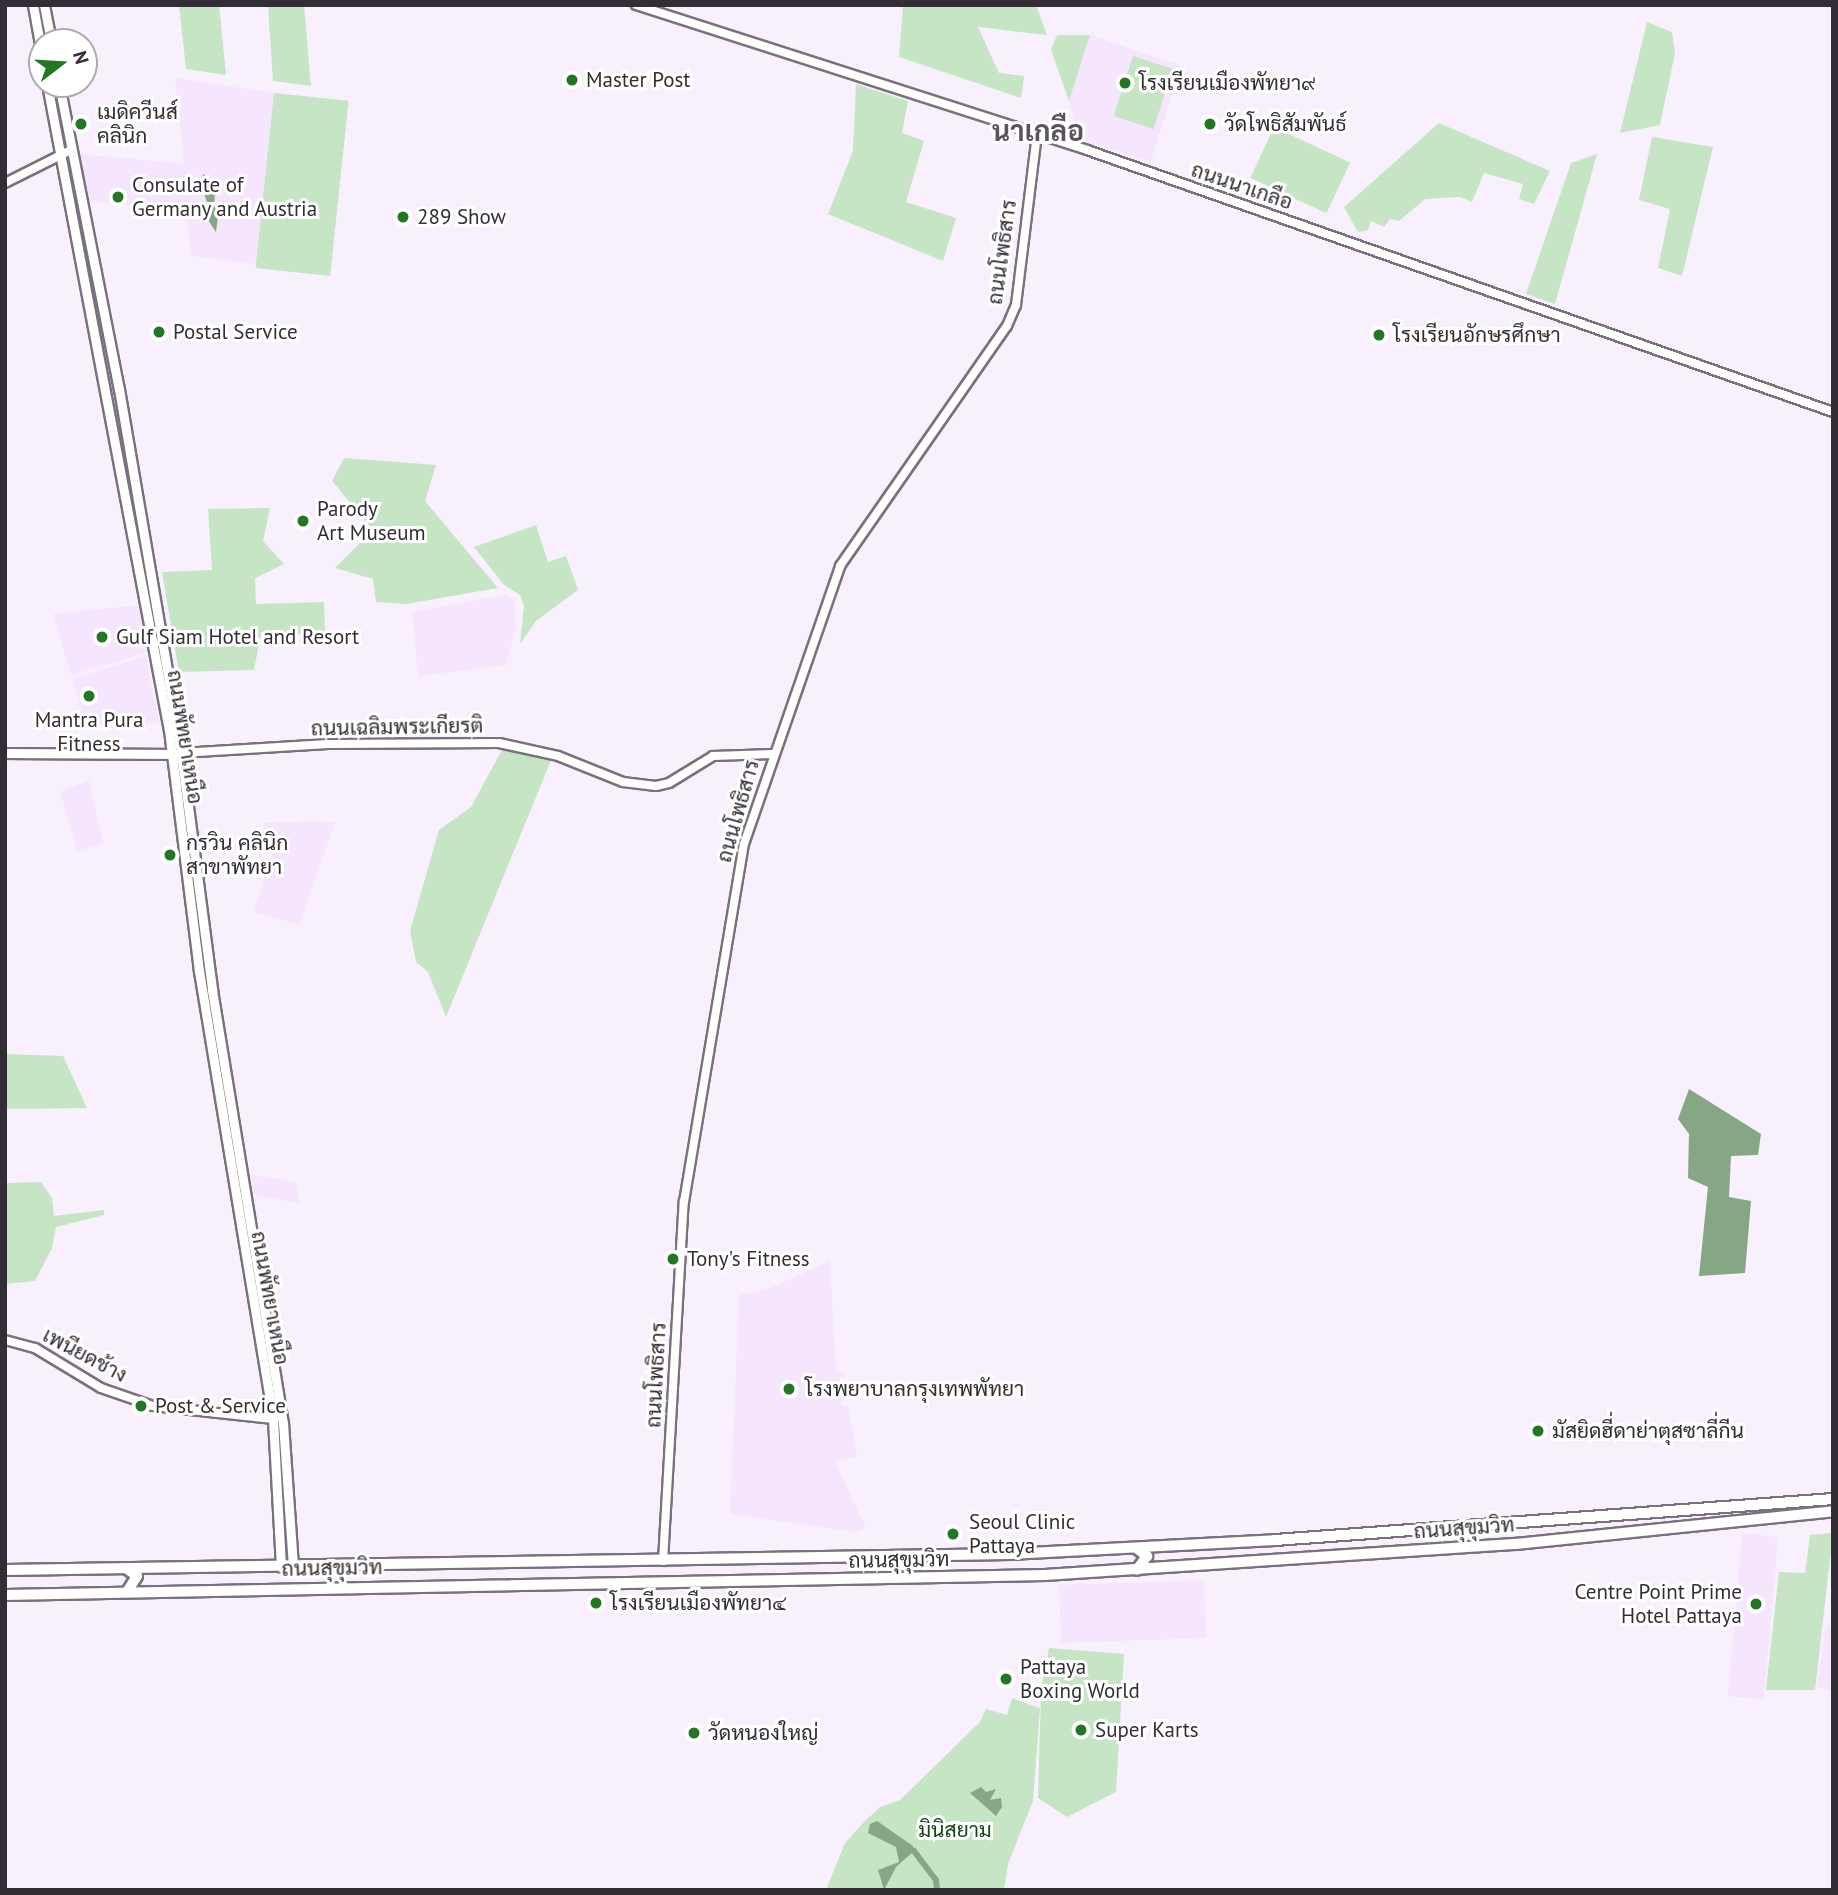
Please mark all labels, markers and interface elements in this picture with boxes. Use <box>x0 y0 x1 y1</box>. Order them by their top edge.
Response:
north arrow <box>28 28 98 98</box>
text: N <box>68 48 94 67</box>
place label: Master Post <box>586 67 690 93</box>
place label: โรงเรียนเมืองพัทยา๙ <box>1139 70 1316 96</box>
marker: Master Post <box>564 72 580 88</box>
marker: โรงเรียนเมืองพัทยา๙ <box>1117 75 1133 91</box>
place label: เมดิควีนส์ คลินิก <box>97 99 178 149</box>
place label: วัดโพธิสัมพันธ์ <box>1224 111 1347 137</box>
marker: เมดิควีนส์ คลินิก <box>71 114 91 134</box>
district label: นาเกลือ <box>992 114 1084 148</box>
marker: วัดโพธิสัมพันธ์ <box>1202 116 1218 132</box>
street label: ถนนนาเกลือ <box>1188 157 1296 215</box>
place label: Consulate of Germany and Austria <box>132 172 319 222</box>
marker: Consulate of Germany and Austria <box>110 189 126 205</box>
street label: ถนนโพธิสาร <box>982 198 1022 306</box>
place label: 289 Show <box>417 204 506 230</box>
marker: 289 Show <box>395 209 411 225</box>
place label: Postal Service <box>173 319 298 345</box>
place label: โรงเรียนอักษรศึกษา <box>1393 322 1561 348</box>
marker: Postal Service <box>151 324 167 340</box>
marker: โรงเรียนอักษรศึกษา <box>1371 327 1387 343</box>
place label: Parody Art Museum <box>317 496 426 546</box>
marker: Parody Art Museum <box>295 513 311 529</box>
place label: Gulf Siam Hotel and Resort <box>116 624 359 650</box>
marker: Gulf Siam Hotel and Resort <box>94 629 110 645</box>
street label: ถนนพัทยาเหนือ <box>162 668 208 806</box>
marker: Mantra Pura Fitness <box>81 688 97 704</box>
place label: Mantra Pura Fitness <box>35 707 143 757</box>
street label: ถนนเฉลิมพระเกียรติ <box>311 713 483 741</box>
street label: ถนนโพธิสาร <box>711 757 765 865</box>
place label: กรวิน คลินิก สาขาพัทยา <box>186 830 288 880</box>
marker: กรวิน คลินิก สาขาพัทยา <box>160 845 180 865</box>
street label: ถนนพัทยาเหนือ <box>246 1229 294 1367</box>
place label: Tony's Fitness <box>687 1246 810 1272</box>
marker: Tony's Fitness <box>665 1251 681 1267</box>
street label: ถนนโพธิสาร <box>641 1321 671 1429</box>
street label: เพนียดช้าง <box>39 1322 131 1388</box>
place label: โรงพยาบาลกรุงเทพพัทยา <box>805 1376 1024 1402</box>
marker: โรงพยาบาลกรุงเทพพัทยา <box>779 1379 799 1399</box>
place label: Post & Service <box>155 1393 286 1419</box>
marker: Post & Service <box>133 1398 149 1414</box>
place label: มัสยิดฮี่ดาย่าตุสซาลี่กีน <box>1552 1418 1744 1444</box>
marker: มัสยิดฮี่ดาย่าตุสซาลี่กีน <box>1530 1423 1546 1439</box>
place label: Seoul Clinic Pattaya <box>969 1509 1075 1559</box>
street label: ถนนสุขุมวิท <box>1413 1512 1515 1544</box>
marker: Seoul Clinic Pattaya <box>943 1524 963 1544</box>
street label: ถนนสุขุมวิท <box>848 1547 950 1573</box>
street label: ถนนสุขุมวิท <box>281 1555 383 1581</box>
place label: Centre Point Prime Hotel Pattaya <box>1574 1579 1742 1629</box>
place label: โรงเรียนเมืองพัทยา๔ <box>610 1590 786 1616</box>
marker: โรงเรียนเมืองพัทยา๔ <box>588 1595 604 1611</box>
marker: Centre Point Prime Hotel Pattaya <box>1748 1596 1764 1612</box>
place label: Pattaya Boxing World <box>1020 1654 1140 1704</box>
marker: Pattaya Boxing World <box>998 1671 1014 1687</box>
place label: Super Karts <box>1095 1717 1199 1743</box>
place label: วัดหนองใหญ่ <box>708 1720 819 1746</box>
marker: Super Karts <box>1073 1722 1089 1738</box>
marker: วัดหนองใหญ่ <box>686 1725 702 1741</box>
park label: มินิสยาม <box>918 1817 992 1843</box>

